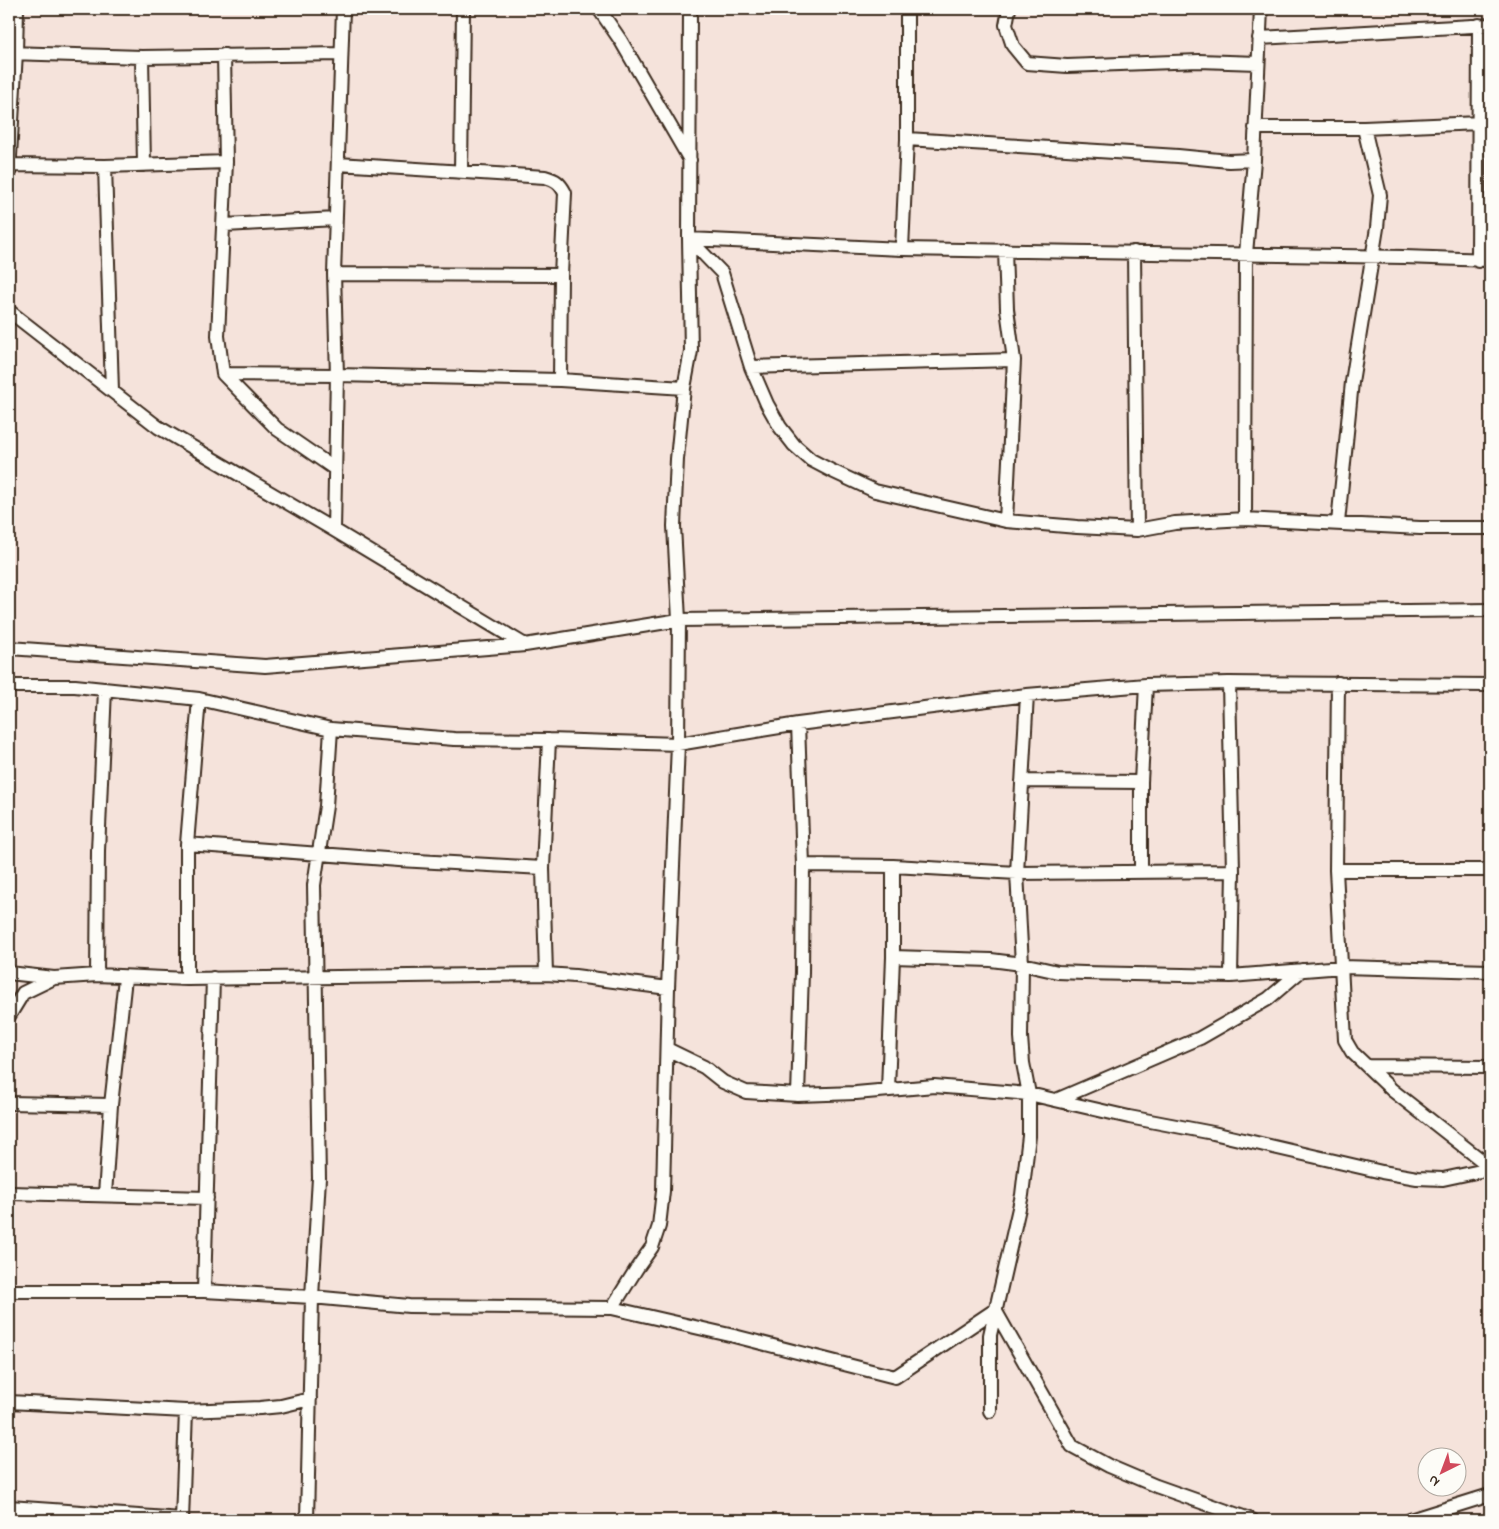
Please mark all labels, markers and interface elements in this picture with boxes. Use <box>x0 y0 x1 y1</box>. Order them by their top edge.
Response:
north arrow <box>1416 1446 1466 1496</box>
text: N <box>1424 1470 1445 1492</box>

